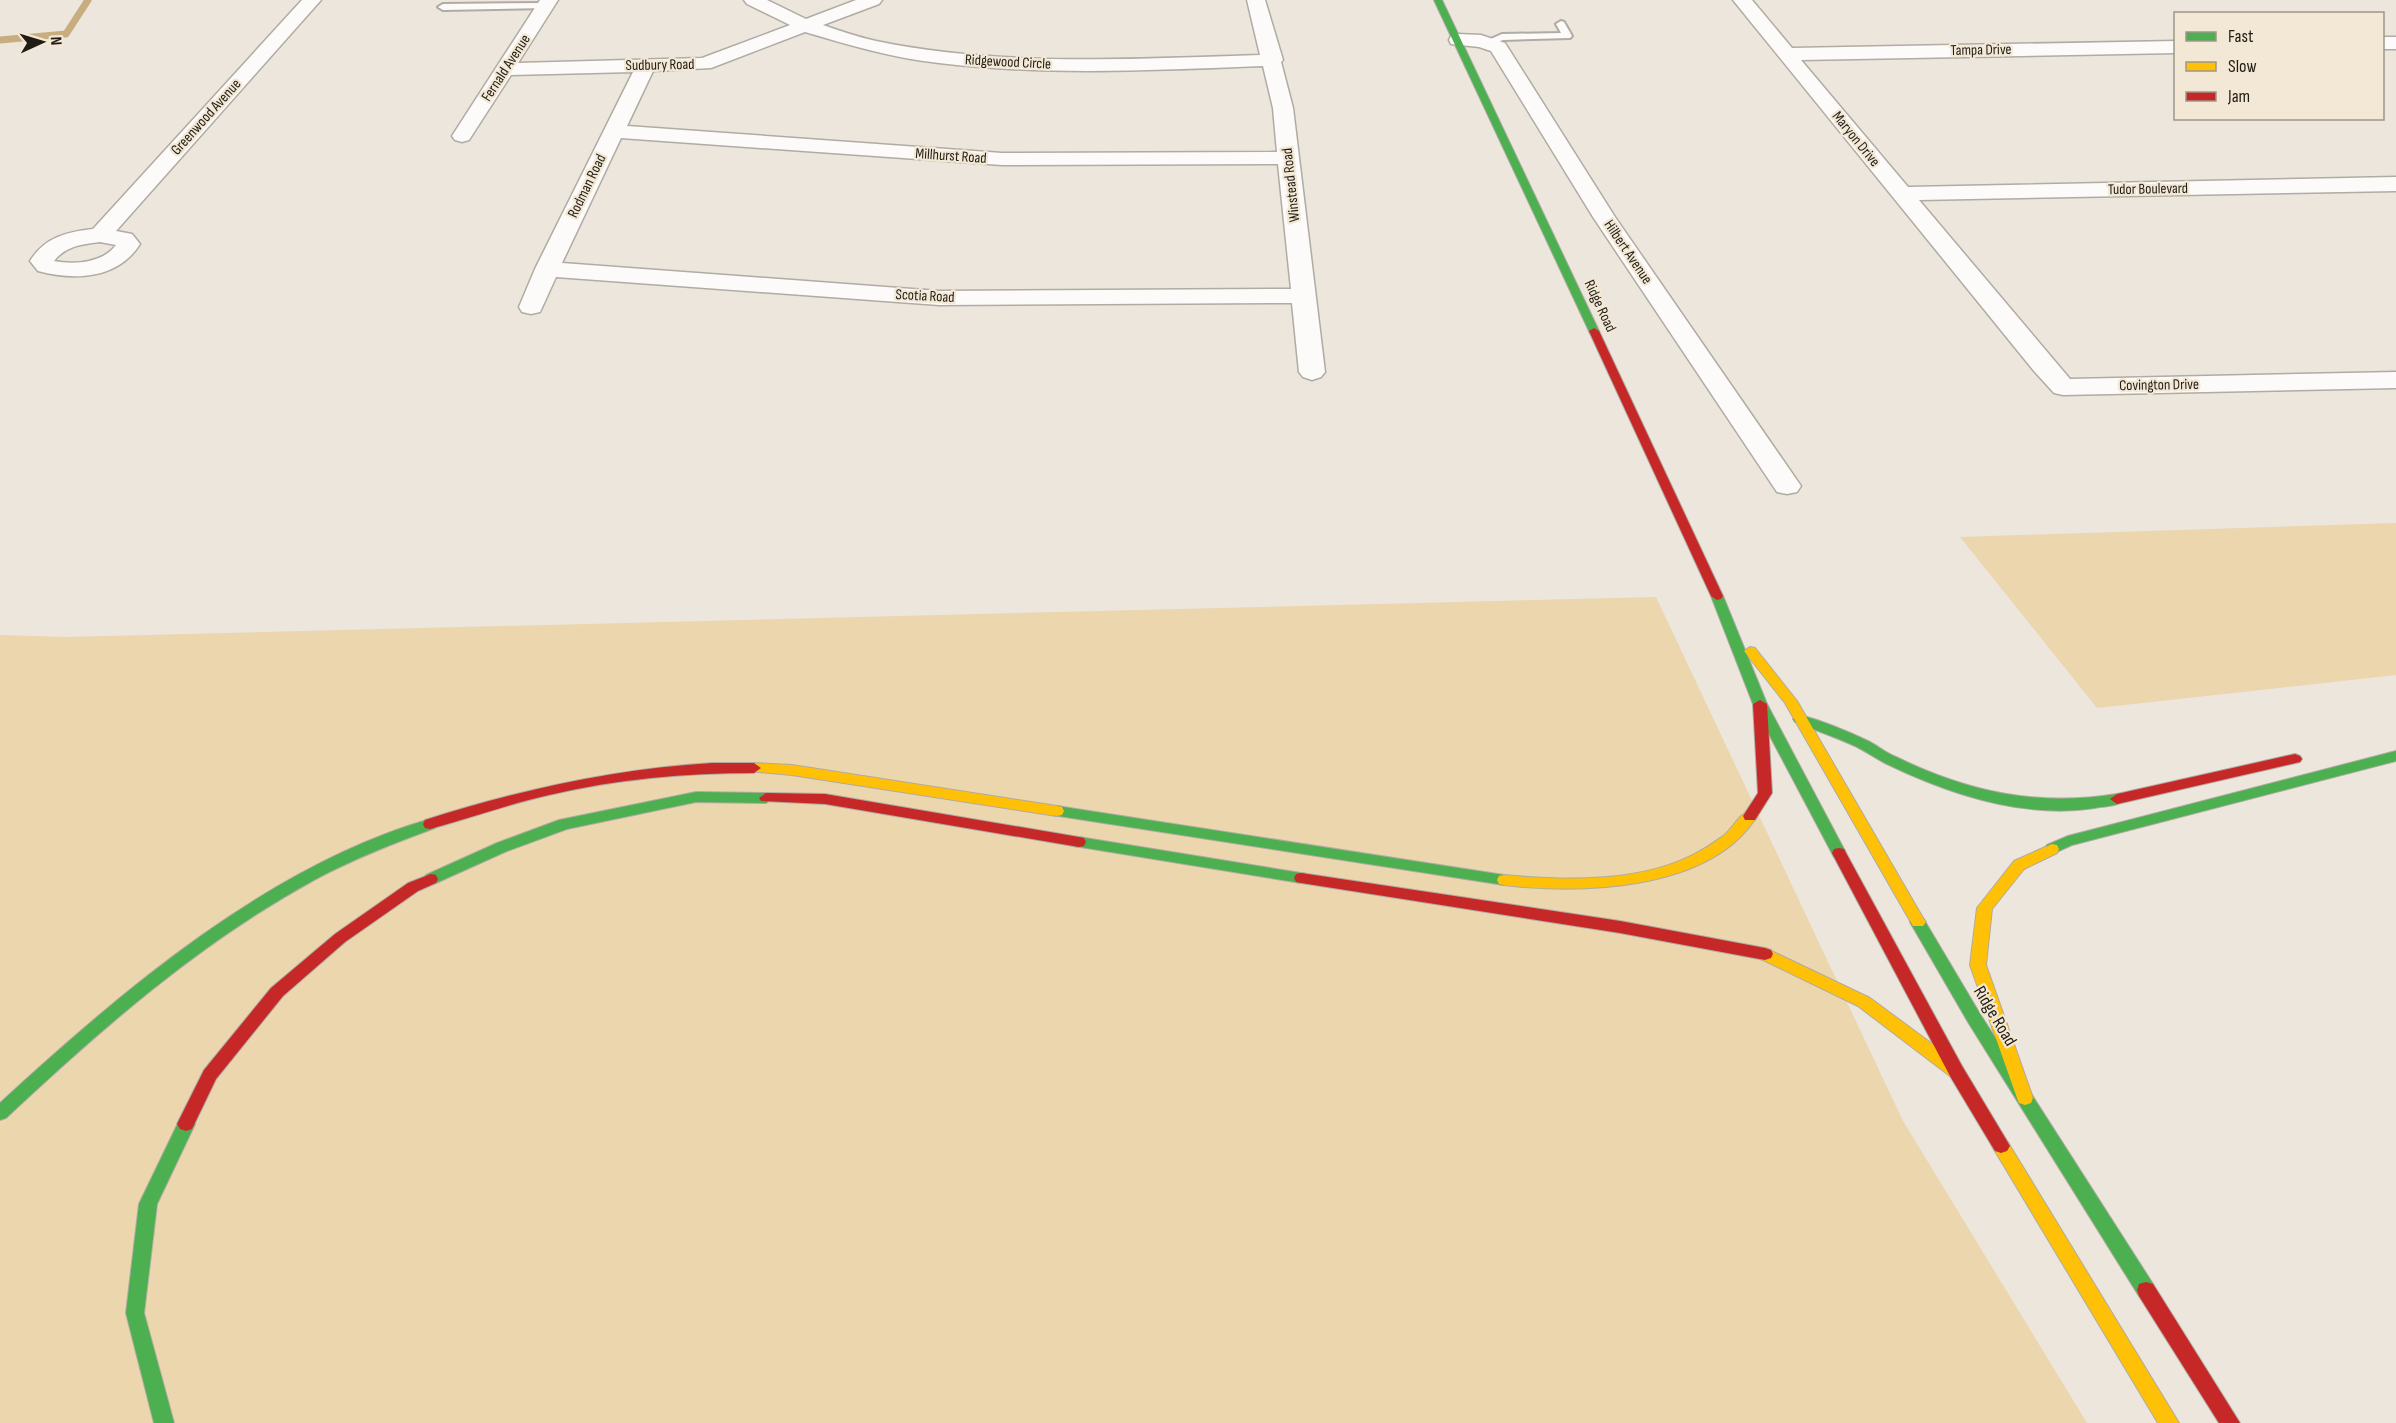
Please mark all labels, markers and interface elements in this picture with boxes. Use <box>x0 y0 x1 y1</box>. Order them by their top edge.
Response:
north arrow <box>12 12 72 72</box>
legend <box>2174 12 2384 120</box>
text: Fast <box>2228 26 2254 47</box>
street label: Fernald Avenue <box>477 31 535 105</box>
text: N <box>46 36 65 46</box>
street label: Tampa Drive <box>1950 40 2012 60</box>
street label: Ridgewood Circle <box>964 50 1052 74</box>
street label: Sudbury Road <box>625 55 695 75</box>
text: Slow <box>2228 56 2257 77</box>
street label: Greenwood Avenue <box>167 75 245 159</box>
text: Jam <box>2227 86 2250 107</box>
street label: Maryon Drive <box>1828 107 1884 171</box>
street label: Millhurst Road <box>915 144 987 168</box>
street label: Winstead Road <box>1278 147 1304 223</box>
street label: Rodman Road <box>563 151 611 221</box>
street label: Tudor Boulevard <box>2108 179 2188 199</box>
street label: Hilbert Avenue <box>1600 216 1656 288</box>
street label: Ridge Road <box>1580 277 1620 335</box>
street label: Scotia Road <box>895 285 955 307</box>
street label: Covington Drive <box>2119 375 2199 395</box>
street label: Ridge Road <box>1969 982 2021 1050</box>

